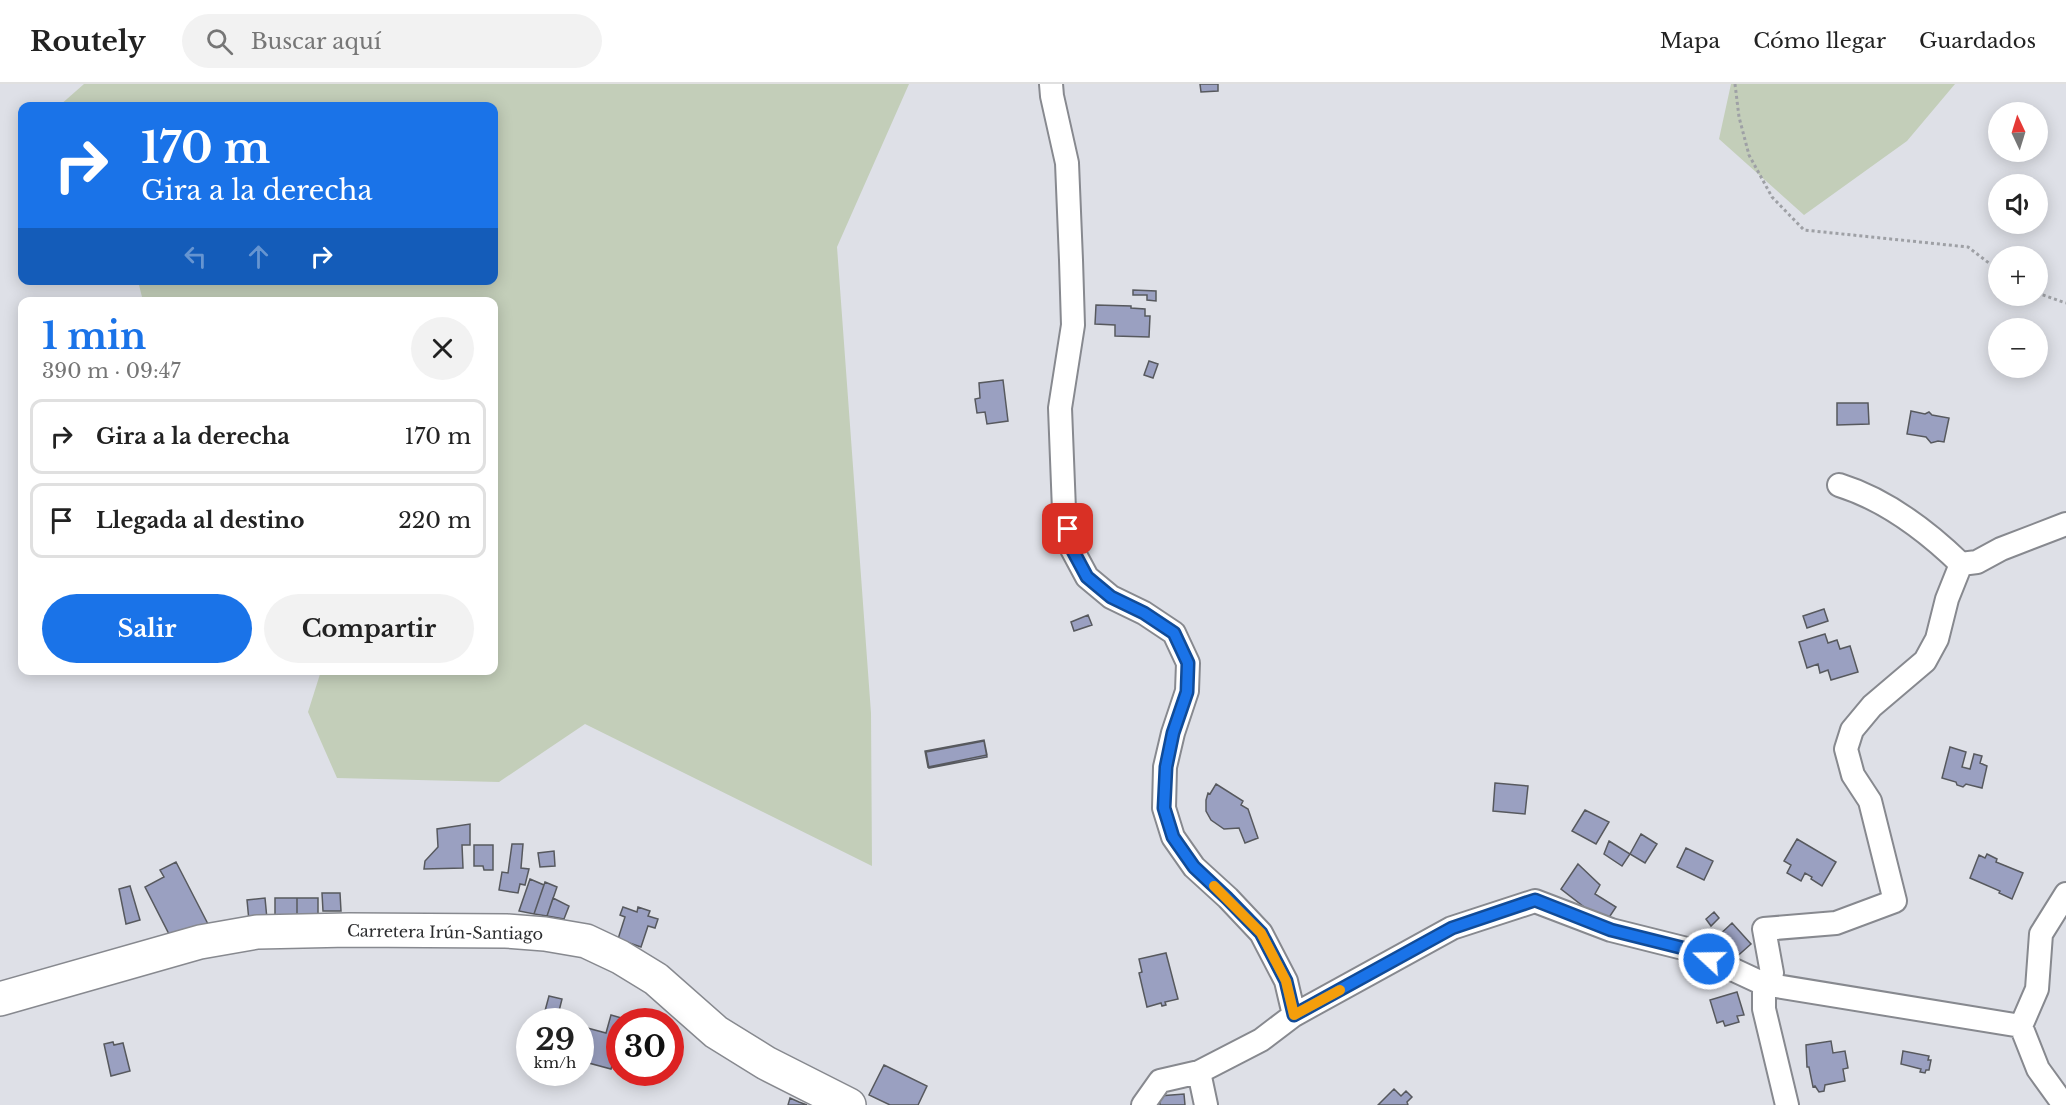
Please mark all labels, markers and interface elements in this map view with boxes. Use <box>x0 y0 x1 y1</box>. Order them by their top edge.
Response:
search box <box>182 14 602 68</box>
text: Routely <box>30 24 146 59</box>
icon: search <box>203 25 236 58</box>
text: Buscar aquí <box>251 28 381 55</box>
text: Mapa <box>1660 28 1720 54</box>
text: Cómo llegar <box>1753 28 1886 54</box>
text: Guardados <box>1919 28 2036 54</box>
north arrow <box>1988 102 2048 162</box>
map controls <box>1988 102 2048 378</box>
text: 170 m <box>141 122 270 174</box>
icon: right <box>42 126 120 204</box>
text: Gira a la derecha <box>141 174 372 207</box>
button: sound <box>1988 174 2048 234</box>
icon: left <box>179 240 212 273</box>
icon: ahead <box>242 240 275 273</box>
icon: right <box>305 240 338 273</box>
button: + <box>1988 246 2048 306</box>
text: 1 min <box>42 314 146 359</box>
button: close <box>411 317 474 380</box>
button: − <box>1988 318 2048 378</box>
text: 390 m · 09:47 <box>42 359 180 383</box>
icon: right <box>45 420 78 453</box>
text: Gira a la derecha <box>96 423 290 450</box>
text: 170 m <box>405 423 471 450</box>
pin <box>1042 503 1093 554</box>
icon: arrive <box>45 504 78 537</box>
text: Llegada al destino <box>96 507 305 534</box>
text: 220 m <box>398 507 471 534</box>
icon: arrive <box>1051 512 1084 545</box>
button: Salir <box>42 594 252 663</box>
button: Compartir <box>264 594 474 663</box>
street label: Carretera Irún-Santiago <box>347 920 543 944</box>
position arrow <box>1677 927 1741 991</box>
speed limit sign: 30 <box>606 1008 684 1086</box>
text: 29 <box>535 1021 575 1058</box>
text: km/h <box>534 1053 576 1072</box>

